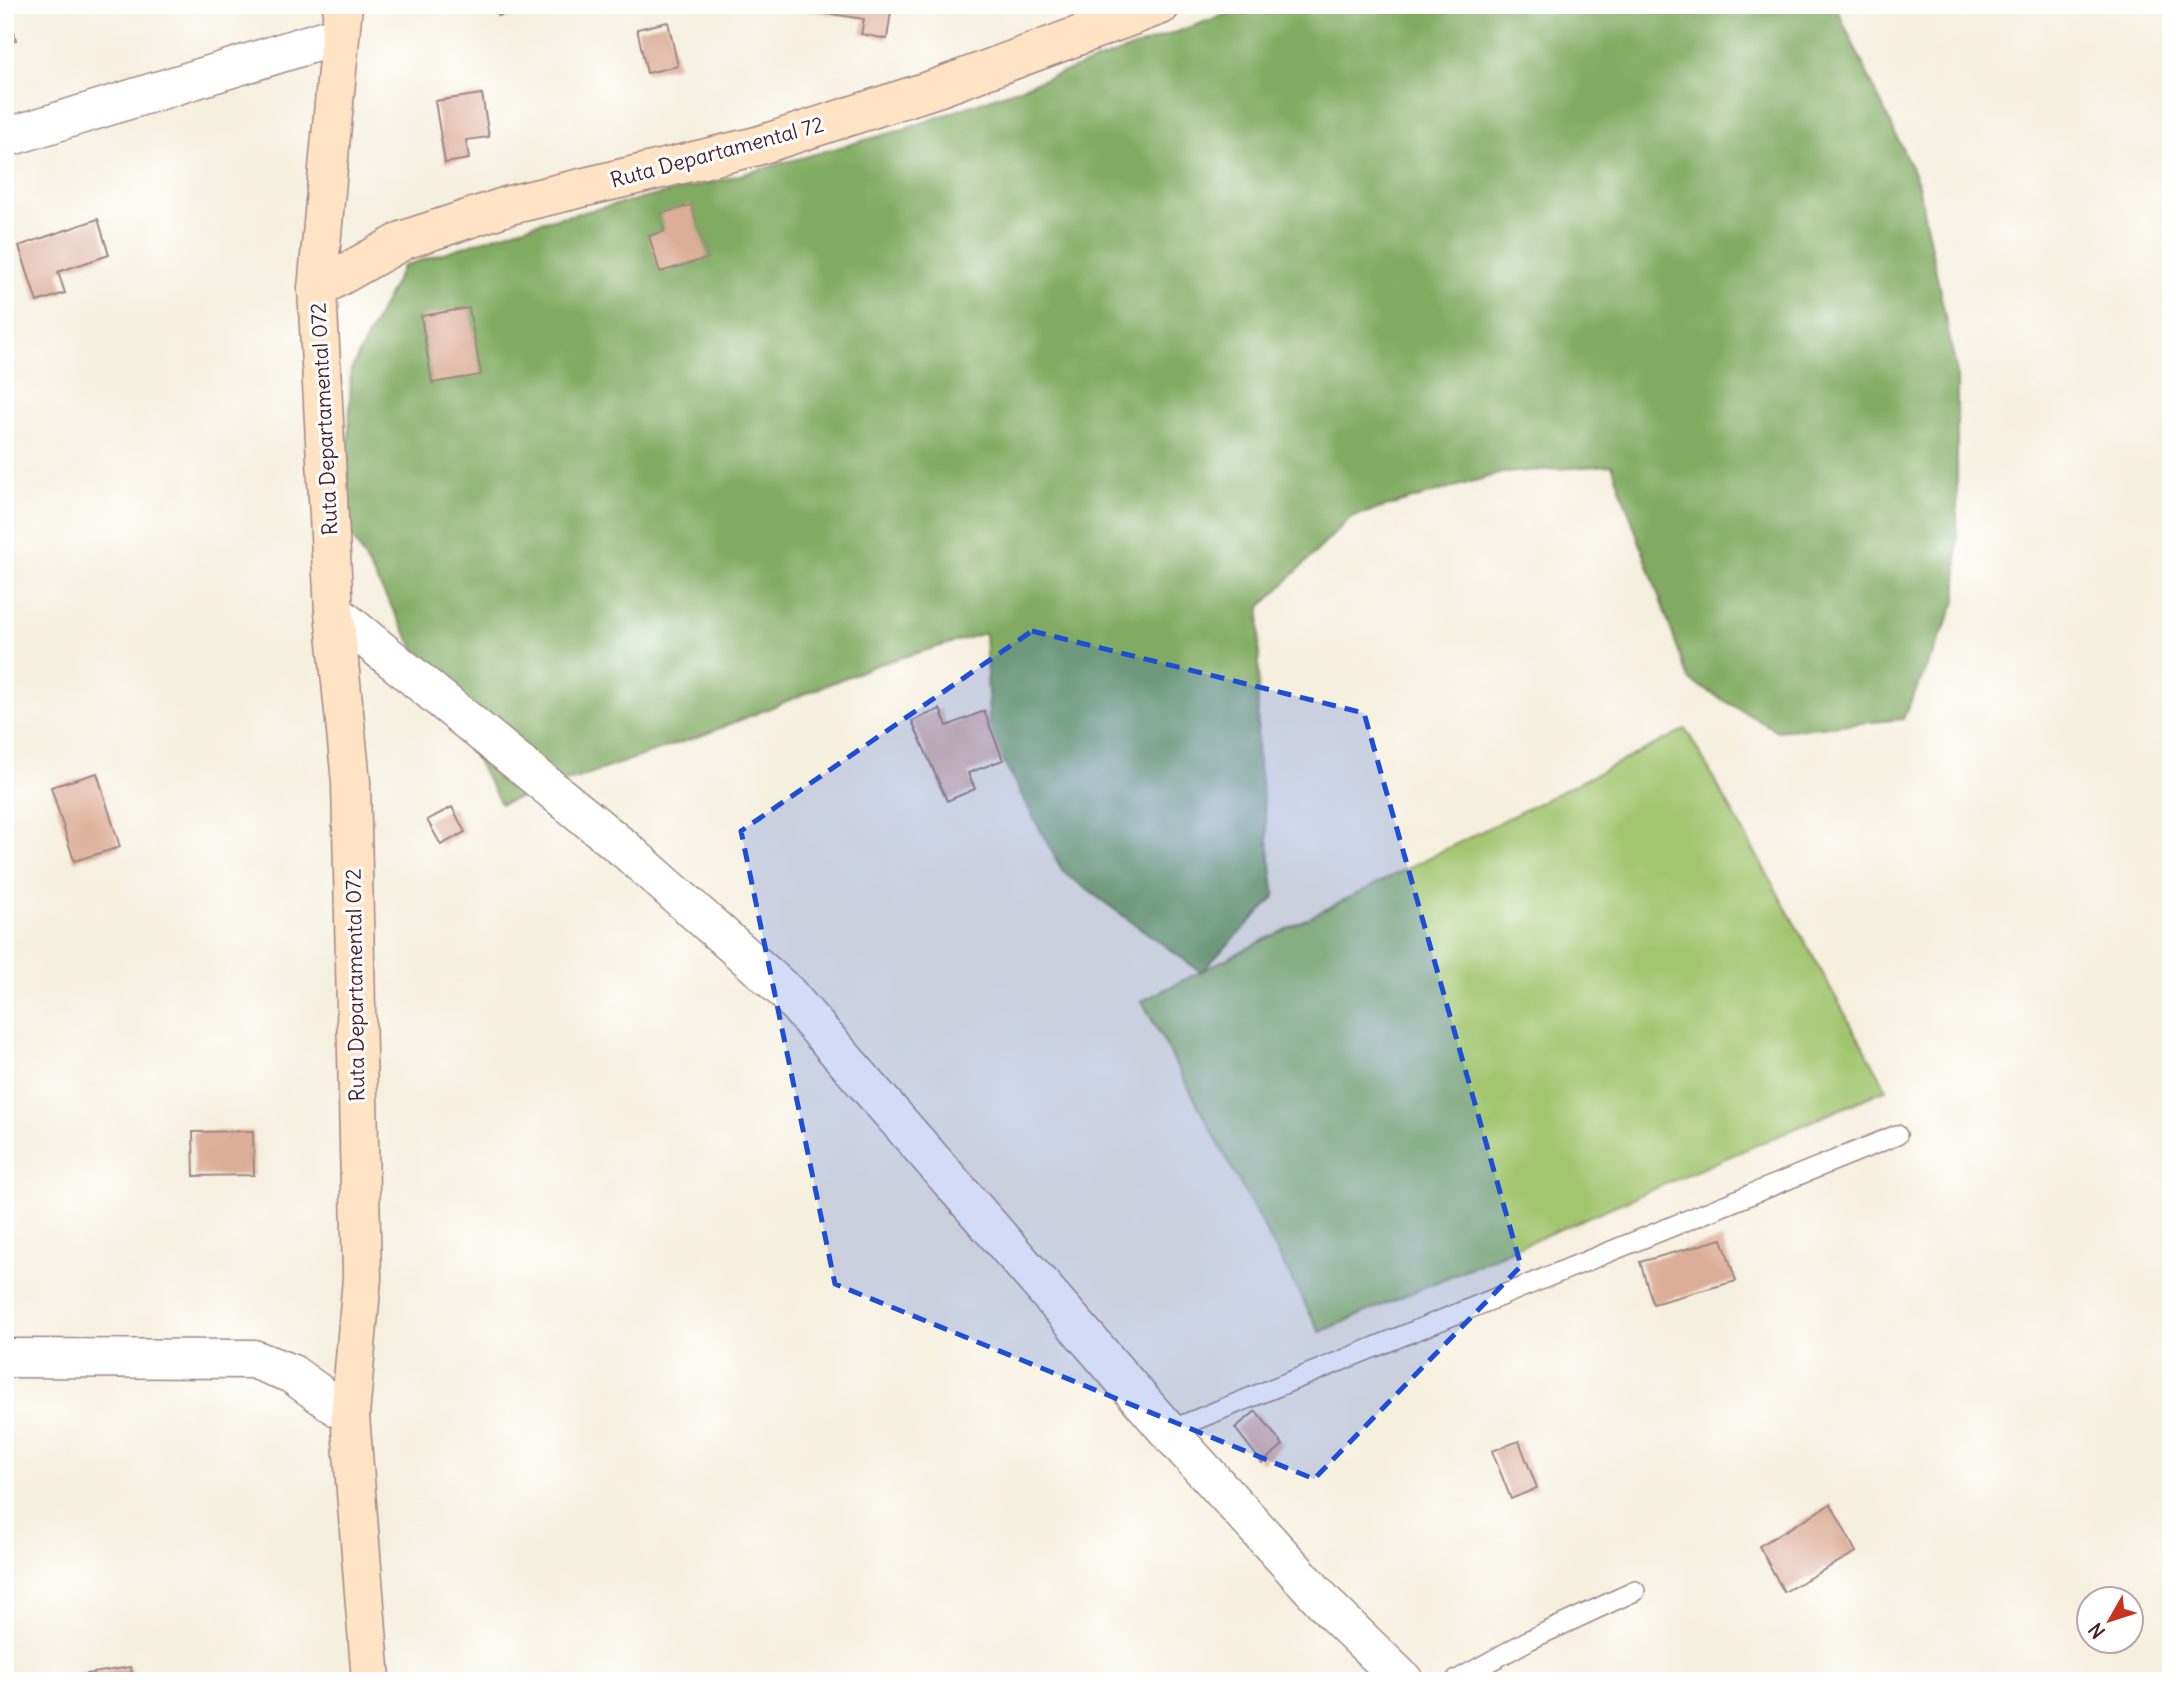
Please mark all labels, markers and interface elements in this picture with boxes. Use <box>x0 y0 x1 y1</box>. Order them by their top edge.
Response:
street label: Ruta Departamental 72 <box>607 111 827 193</box>
street label: Ruta Departamental 072 <box>304 302 344 536</box>
street label: Ruta Departamental 072 <box>339 868 371 1102</box>
north arrow <box>2074 1584 2144 1654</box>
text: N <box>2083 1618 2110 1643</box>

